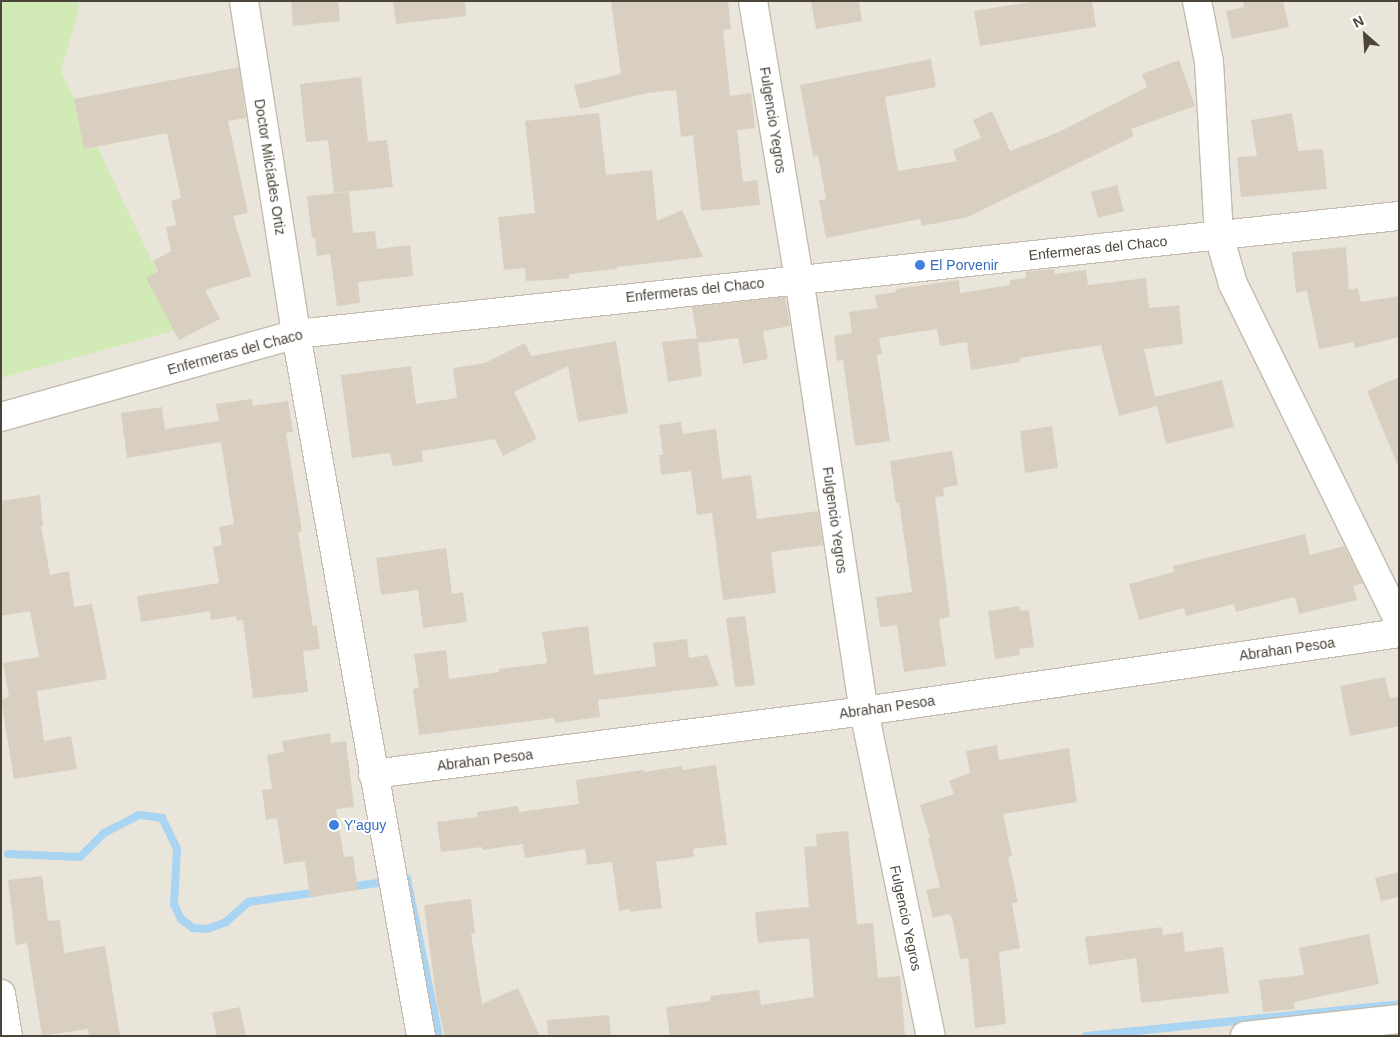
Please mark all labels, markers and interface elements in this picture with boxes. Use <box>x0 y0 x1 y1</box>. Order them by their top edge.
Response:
north arrow <box>1340 10 1390 60</box>
text: N <box>1350 12 1366 31</box>
street label: Fulgencio Yegros <box>756 66 790 174</box>
street label: Doctor Milcíades Ortiz <box>251 98 289 236</box>
street label: Enfermeras del Chaco <box>1028 232 1168 264</box>
place label: El Porvenir <box>930 257 998 273</box>
marker: El Porvenir <box>914 259 926 271</box>
street label: Enfermeras del Chaco <box>625 274 765 306</box>
street label: Enfermeras del Chaco <box>166 326 304 378</box>
street label: Fulgencio Yegros <box>819 466 851 574</box>
street label: Abrahan Pesoa <box>1238 634 1336 664</box>
street label: Abrahan Pesoa <box>838 692 936 722</box>
street label: Abrahan Pesoa <box>436 746 534 774</box>
place label: Y'aguy <box>344 817 386 833</box>
marker: Y'aguy <box>328 819 340 831</box>
street label: Fulgencio Yegros <box>887 864 925 972</box>

